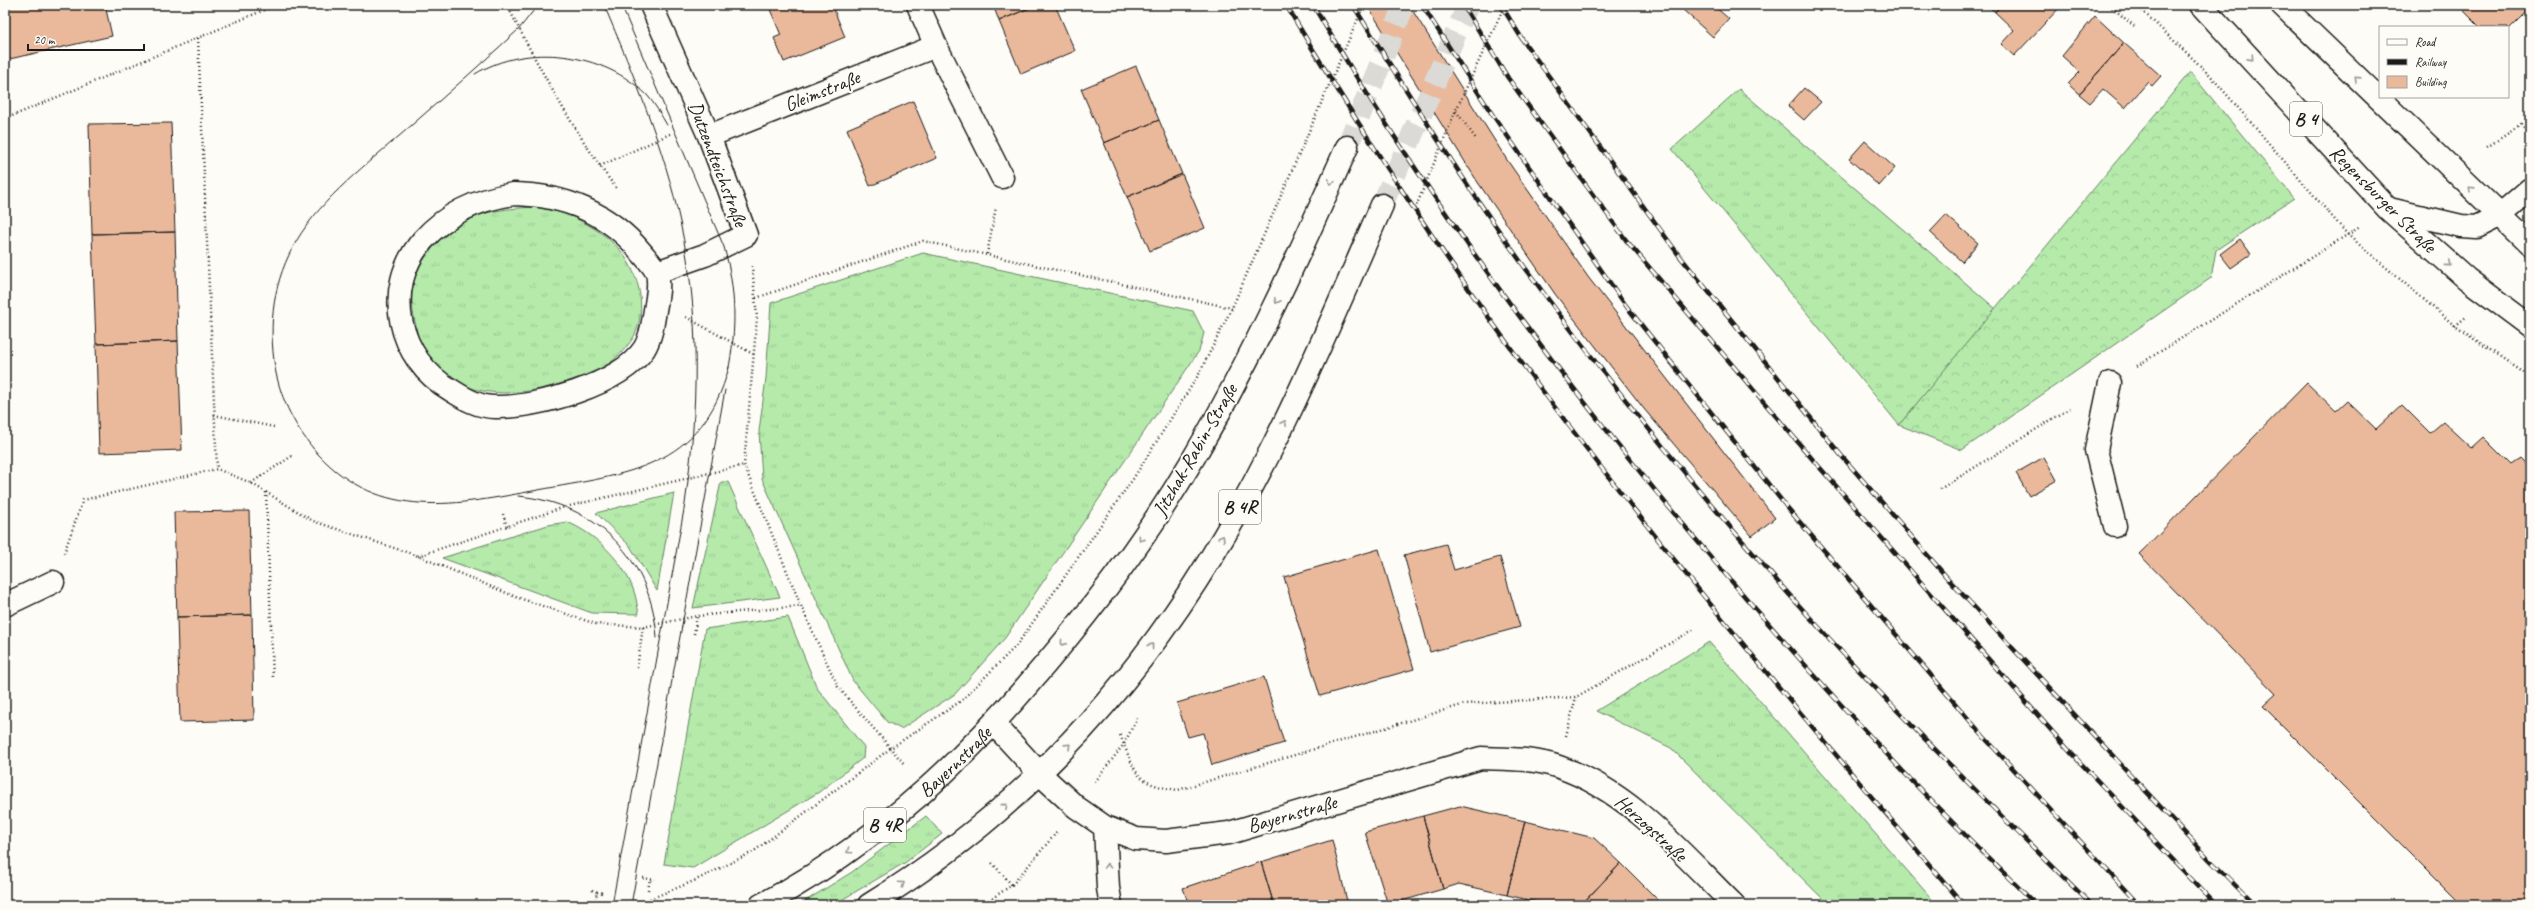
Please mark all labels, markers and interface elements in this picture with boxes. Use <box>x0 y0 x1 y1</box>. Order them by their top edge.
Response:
scale bar <box>28 26 144 52</box>
legend <box>2379 26 2509 98</box>
text: 20 m <box>34 32 56 48</box>
text: Road <box>2415 34 2437 50</box>
one-way arrow <box>2246 53 2253 61</box>
text: Railway <box>2415 54 2447 70</box>
street label: Gleimstraße <box>781 64 865 117</box>
text: Building <box>2415 74 2447 90</box>
one-way arrow <box>2354 76 2362 84</box>
street label: Dutzendteichstraße <box>683 98 754 231</box>
road number: B 4 <box>2290 102 2322 136</box>
street label: Regensburger Straße <box>2324 140 2443 259</box>
one-way arrow <box>1328 179 1336 186</box>
one-way arrow <box>2468 186 2476 194</box>
one-way arrow <box>2444 259 2451 266</box>
one-way arrow <box>1275 296 1282 304</box>
street label: Jitzhak-Rabin-Straße <box>1147 378 1244 521</box>
one-way arrow <box>1279 420 1287 428</box>
road number: B 4R <box>1219 490 1261 524</box>
one-way arrow <box>1138 535 1146 542</box>
one-way arrow <box>1218 535 1225 542</box>
one-way arrow <box>1061 639 1068 646</box>
one-way arrow <box>1146 644 1153 651</box>
street label: Bayernstraße <box>913 720 998 803</box>
one-way arrow <box>1063 744 1071 751</box>
street label: Bayernstraße <box>1245 789 1341 839</box>
street label: Herzogstraße <box>1610 789 1693 868</box>
one-way arrow <box>1000 803 1008 810</box>
road number: B 4R <box>864 808 906 842</box>
one-way arrow <box>846 846 853 854</box>
one-way arrow <box>1103 863 1111 869</box>
one-way arrow <box>898 882 905 889</box>

